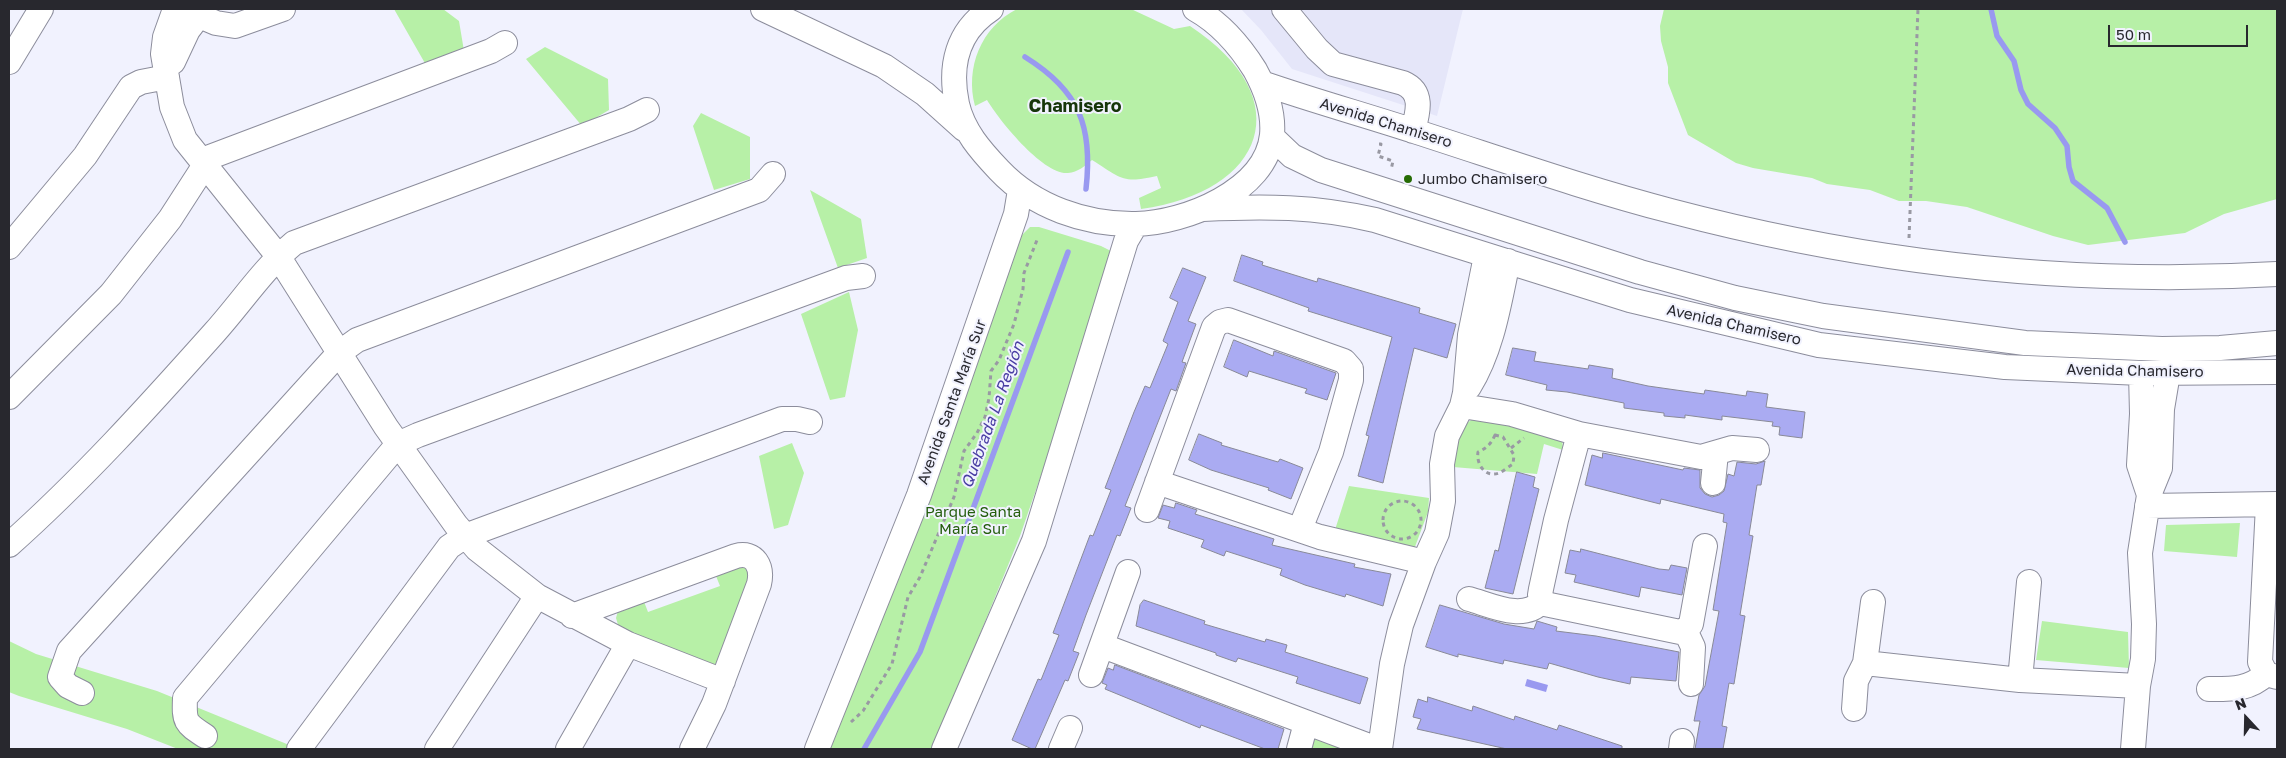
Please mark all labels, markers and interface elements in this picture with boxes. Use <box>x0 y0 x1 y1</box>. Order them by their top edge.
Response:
scale bar <box>2111 15 2251 47</box>
text: 50 m <box>2116 25 2151 43</box>
street label: Avenida Chamisero <box>1318 94 1454 152</box>
district label: Chamisero <box>1028 95 1122 117</box>
place label: Jumbo Chamisero <box>1418 170 1547 188</box>
marker: Jumbo Chamisero <box>1402 173 1414 185</box>
street label: Avenida Chamisero <box>1665 301 1803 349</box>
street label: Avenida Santa María Sur <box>914 317 990 487</box>
water label: Quebrada La Región <box>958 339 1028 491</box>
street label: Avenida Chamisero <box>2066 361 2204 381</box>
park label: Parque Santa María Sur <box>925 503 1021 538</box>
north arrow <box>2221 693 2271 743</box>
text: N <box>2232 694 2248 713</box>

